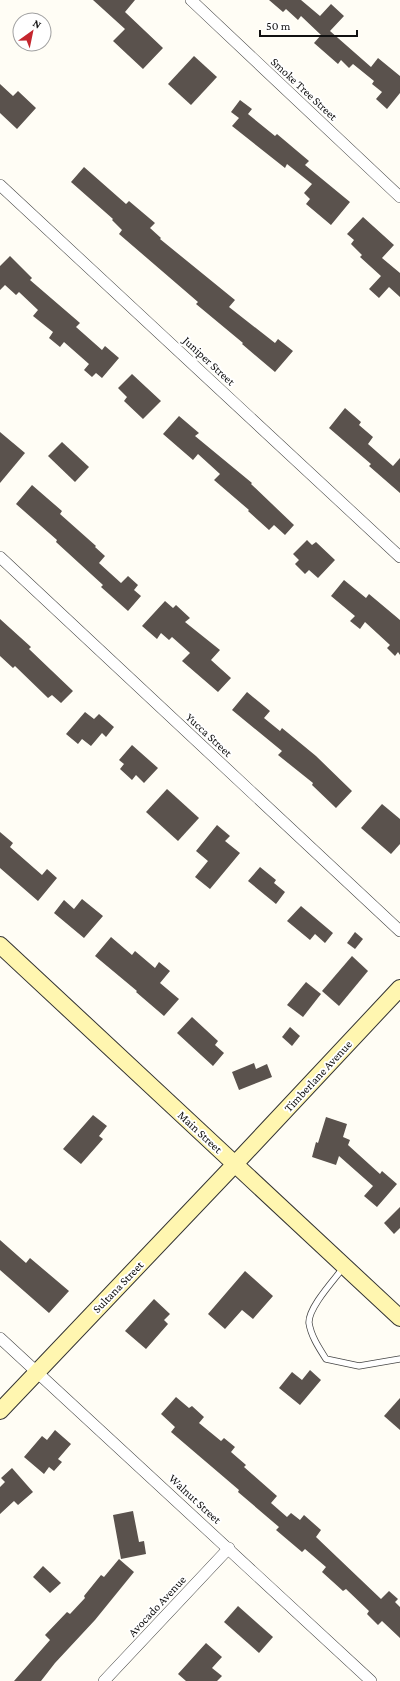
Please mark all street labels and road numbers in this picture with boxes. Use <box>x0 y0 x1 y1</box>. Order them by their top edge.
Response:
street label: Smoke Tree Street <box>268 55 341 124</box>
street label: Juniper Street <box>179 333 239 389</box>
street label: Yucca Street <box>183 710 236 761</box>
street label: Timberlane Avenue <box>281 1037 355 1115</box>
street label: Main Street <box>175 1108 226 1157</box>
street label: Sultana Street <box>90 1257 147 1316</box>
street label: Walnut Street <box>166 1471 225 1527</box>
street label: Avocado Avenue <box>125 1573 189 1639</box>

